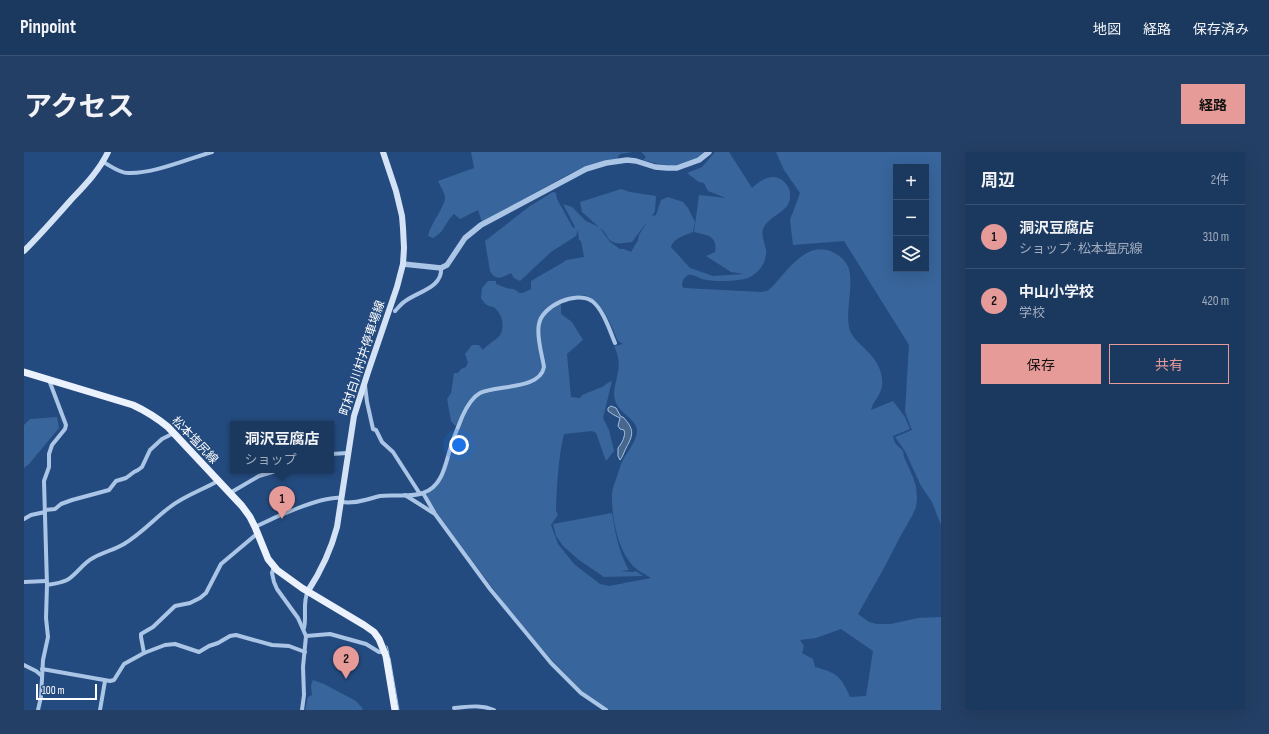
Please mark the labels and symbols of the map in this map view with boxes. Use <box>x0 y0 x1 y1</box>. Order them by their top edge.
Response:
street label: 町村白川村井停車場線 <box>337 299 388 418</box>
street label: 松本塩尻線 <box>168 414 221 467</box>
your location <box>449 435 469 455</box>
pin: 1 <box>269 486 295 519</box>
pin: 2 <box>333 646 359 679</box>
scale bar <box>36 682 97 701</box>

